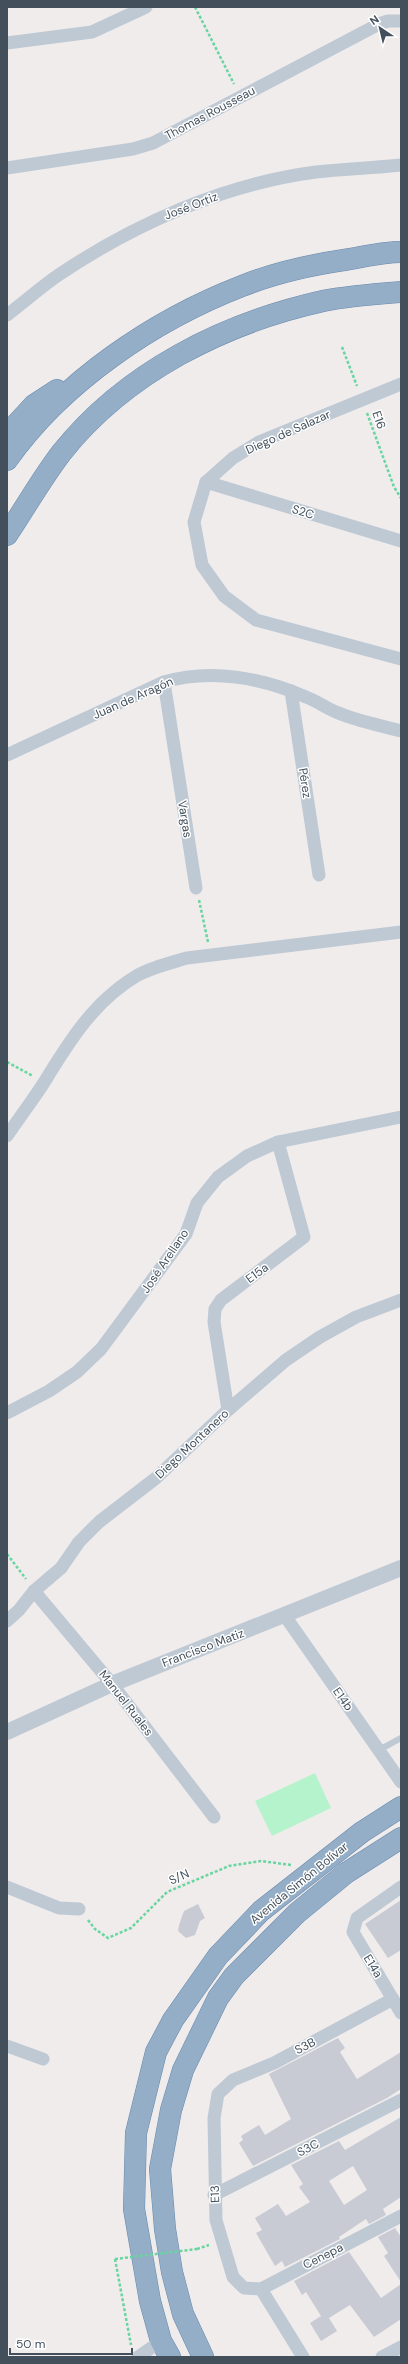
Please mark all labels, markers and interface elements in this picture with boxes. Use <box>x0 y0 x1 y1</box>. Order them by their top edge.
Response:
north arrow <box>360 8 400 48</box>
text: N <box>367 12 382 28</box>
street label: Thomas Rousseau <box>162 82 258 144</box>
street label: José Ortiz <box>162 189 220 223</box>
street label: Diego de Salazar <box>243 406 333 458</box>
street label: E16 <box>368 409 390 431</box>
street label: S2C <box>290 501 316 523</box>
street label: Juan de Aragón <box>90 673 176 723</box>
street label: Pérez <box>295 767 315 799</box>
street label: Vargas <box>174 799 196 839</box>
street label: José Arellano <box>138 1226 192 1296</box>
street label: E15a <box>242 1259 272 1287</box>
street label: Diego Montanero <box>152 1406 232 1482</box>
street label: Francisco Matiz <box>160 1625 246 1671</box>
street label: Manuel Ruales <box>95 1667 157 1739</box>
street label: E14b <box>329 1684 357 1714</box>
street label: Avenida Simón Bolívar <box>247 1838 352 1927</box>
street label: S/N <box>166 1865 192 1889</box>
street label: E14a <box>360 1951 386 1981</box>
street label: S3B <box>292 2034 318 2058</box>
street label: S3C <box>294 2136 322 2160</box>
street label: E13 <box>207 2185 223 2203</box>
street label: Cenepa <box>300 2239 346 2273</box>
scale bar <box>10 2330 132 2356</box>
text: 50 m <box>16 2336 45 2352</box>

